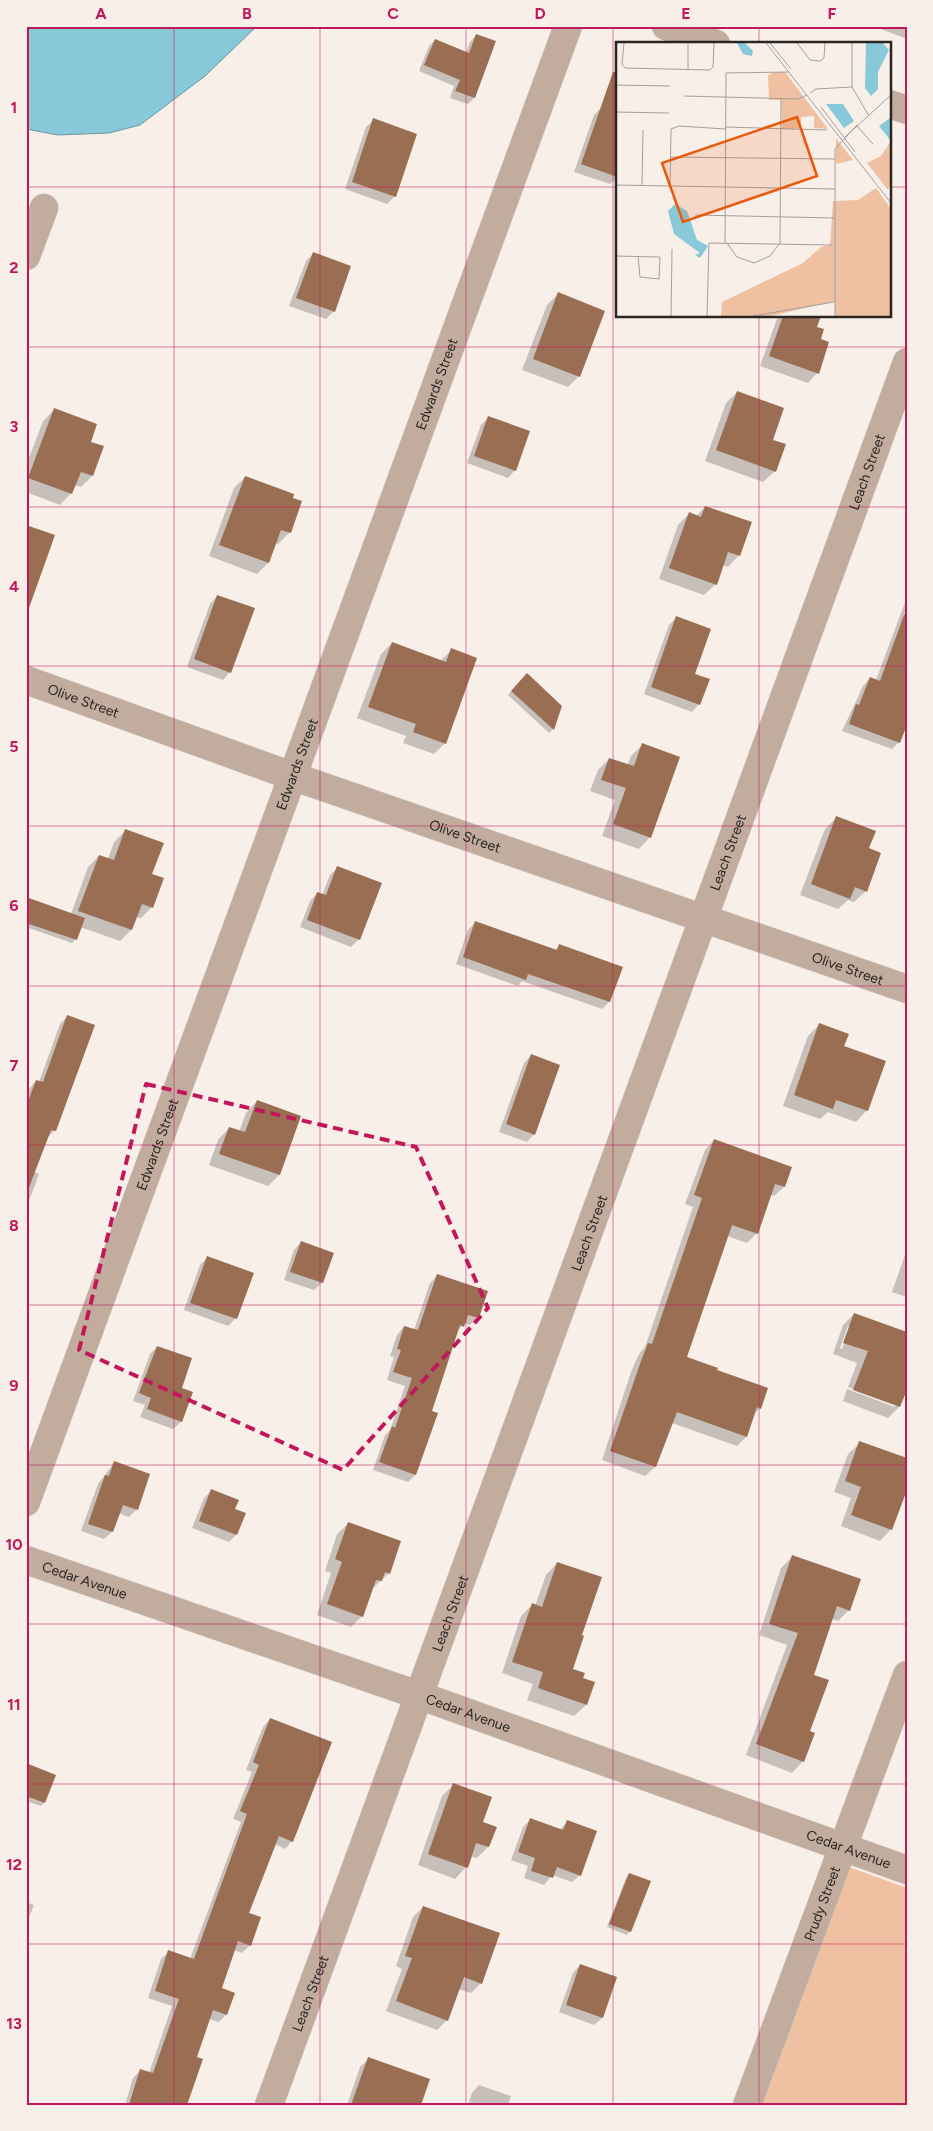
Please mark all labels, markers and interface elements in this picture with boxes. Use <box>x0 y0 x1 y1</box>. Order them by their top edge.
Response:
text: A <box>95 4 107 23</box>
text: B <box>242 4 252 23</box>
text: C <box>387 4 399 23</box>
text: D <box>534 4 546 23</box>
text: E <box>681 4 691 23</box>
text: F <box>828 4 837 23</box>
inset map <box>616 42 890 318</box>
text: 1 <box>11 98 17 117</box>
text: 2 <box>9 258 19 277</box>
street label: Edwards Street <box>412 336 461 432</box>
text: 3 <box>10 417 19 436</box>
street label: Leach Street <box>845 431 888 513</box>
text: 4 <box>9 577 19 596</box>
street label: Olive Street <box>45 680 121 721</box>
street label: Edwards Street <box>272 716 322 812</box>
text: 5 <box>9 737 19 756</box>
street label: Leach Street <box>706 812 750 893</box>
street label: Olive Street <box>427 816 503 856</box>
text: 6 <box>9 896 19 915</box>
street label: Olive Street <box>810 948 886 989</box>
text: 7 <box>10 1056 19 1075</box>
street label: Edwards Street <box>133 1096 182 1193</box>
street label: Leach Street <box>567 1192 611 1273</box>
text: 8 <box>9 1216 19 1235</box>
text: 9 <box>9 1376 19 1395</box>
text: 10 <box>5 1535 23 1554</box>
street label: Cedar Avenue <box>40 1558 130 1603</box>
street label: Leach Street <box>428 1573 472 1654</box>
street label: Cedar Avenue <box>424 1690 513 1736</box>
text: 11 <box>7 1695 21 1714</box>
street label: Cedar Avenue <box>804 1826 894 1872</box>
text: 12 <box>6 1855 22 1874</box>
street label: Prudy Street <box>800 1864 844 1943</box>
street label: Leach Street <box>288 1953 332 2034</box>
text: 13 <box>6 2014 22 2033</box>

